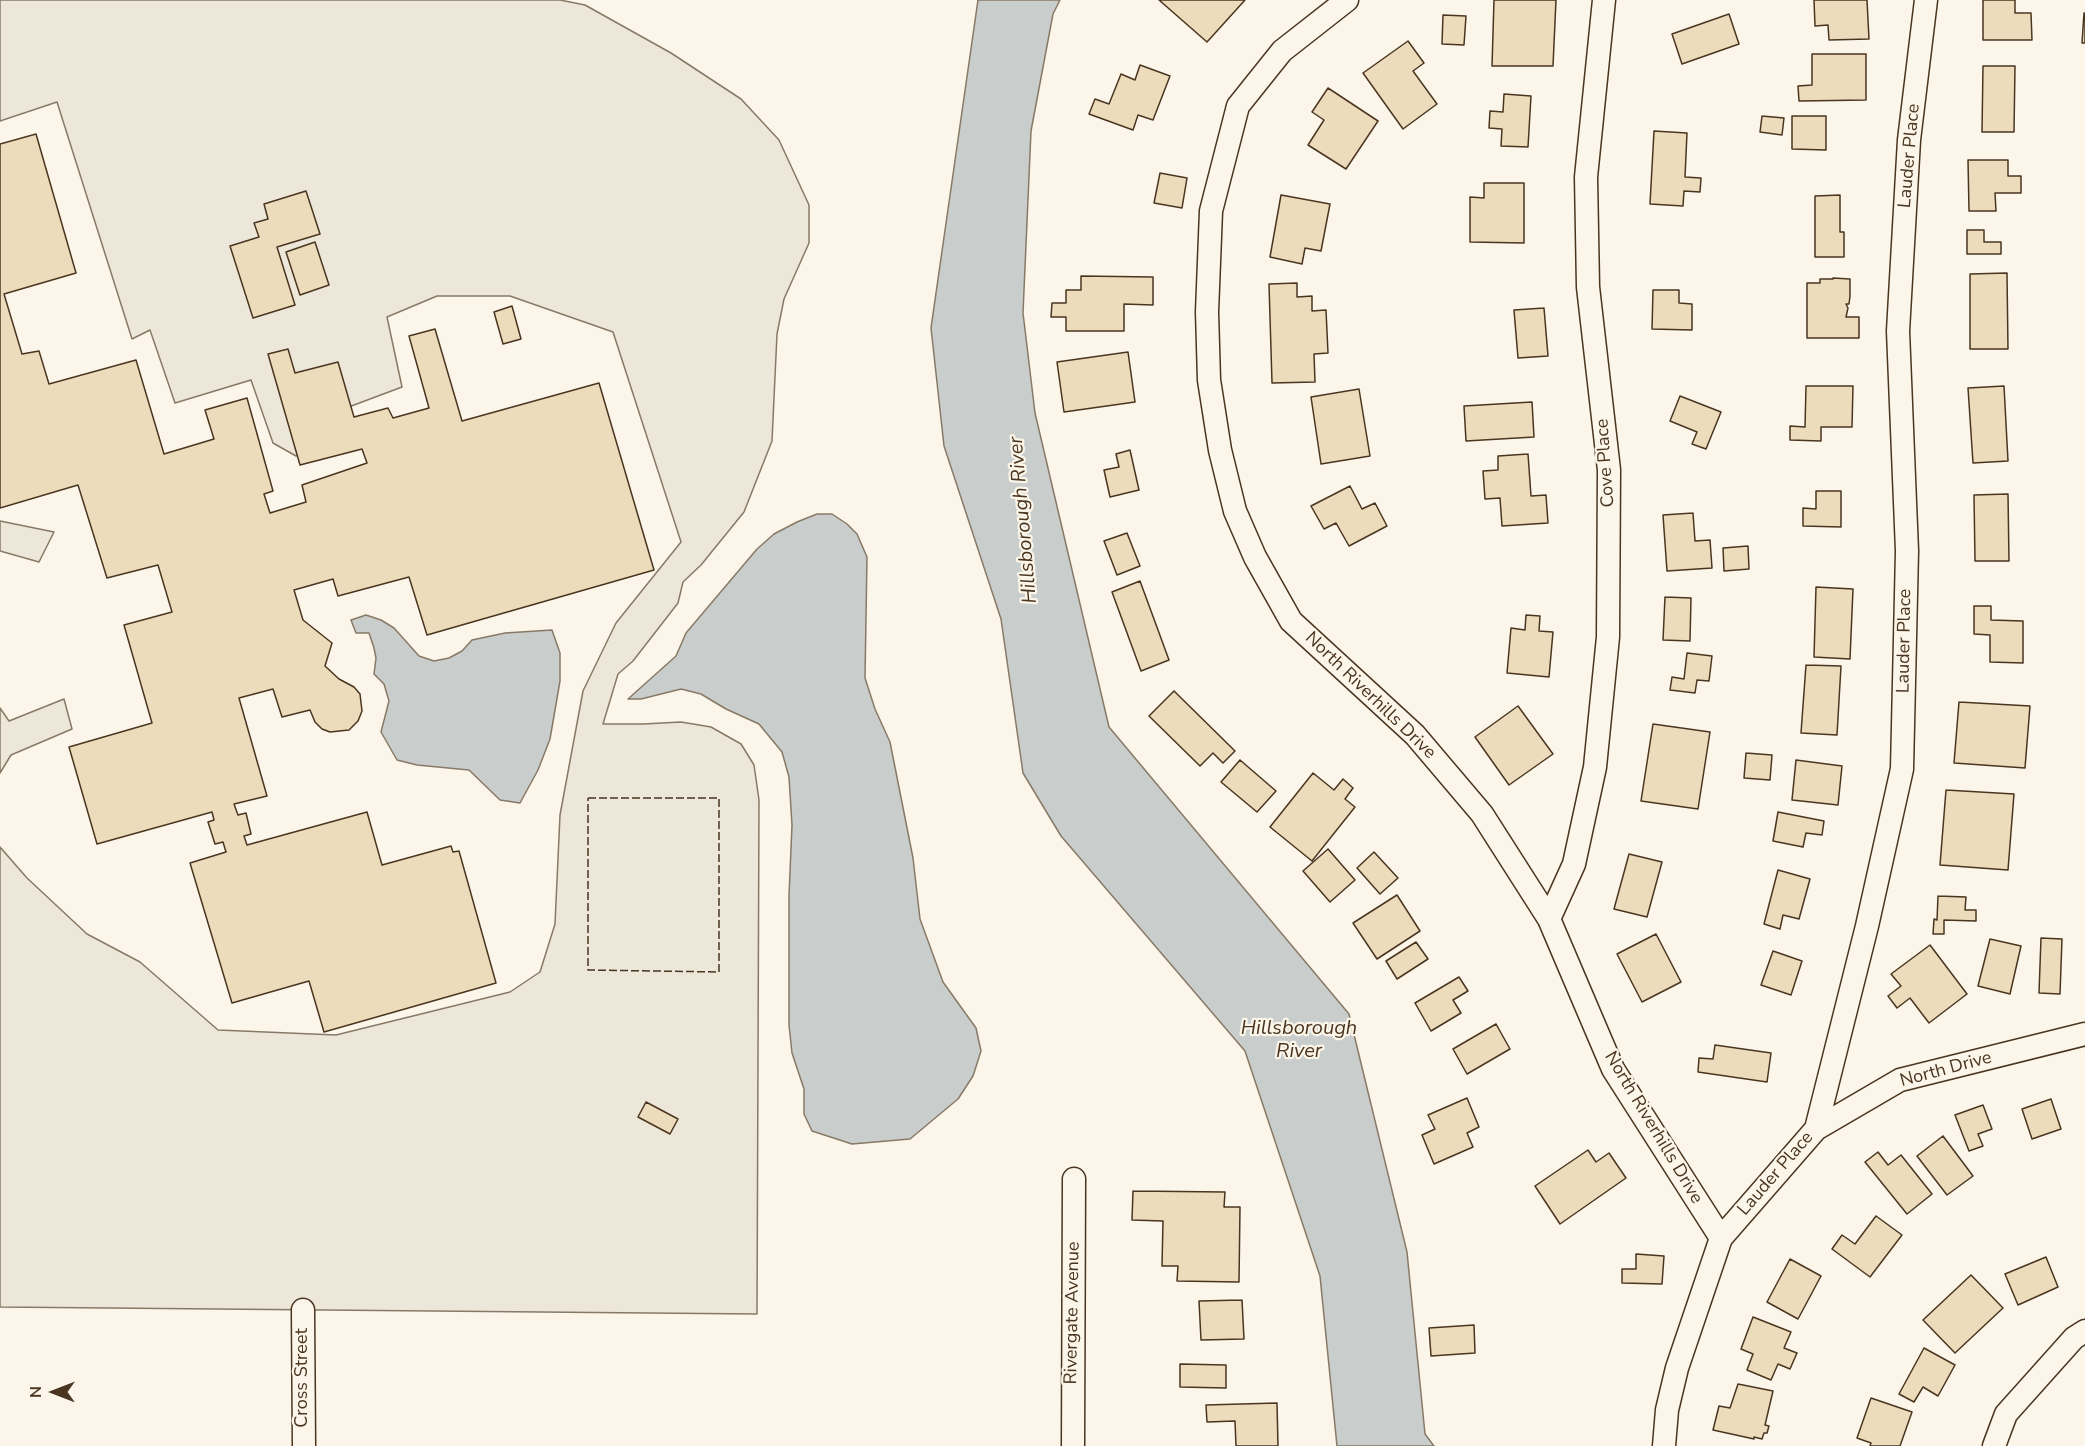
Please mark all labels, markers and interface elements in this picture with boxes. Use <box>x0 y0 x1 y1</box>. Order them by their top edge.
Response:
street label: Lauder Place <box>1895 103 1925 209</box>
street label: Cove Place <box>1592 418 1620 508</box>
water label: Hillsborough River <box>1005 435 1043 605</box>
street label: Lauder Place <box>1893 589 1917 693</box>
street label: North Riverhills Drive <box>1300 628 1440 764</box>
water label: Hillsborough River <box>1241 1017 1357 1064</box>
street label: North Drive <box>1898 1047 1994 1093</box>
street label: North Riverhills Drive <box>1599 1048 1707 1208</box>
street label: Lauder Place <box>1734 1127 1818 1221</box>
street label: Rivergate Avenue <box>1061 1241 1085 1385</box>
street label: Cross Street <box>292 1328 314 1428</box>
north arrow <box>24 1362 84 1422</box>
text: N <box>25 1386 47 1398</box>

